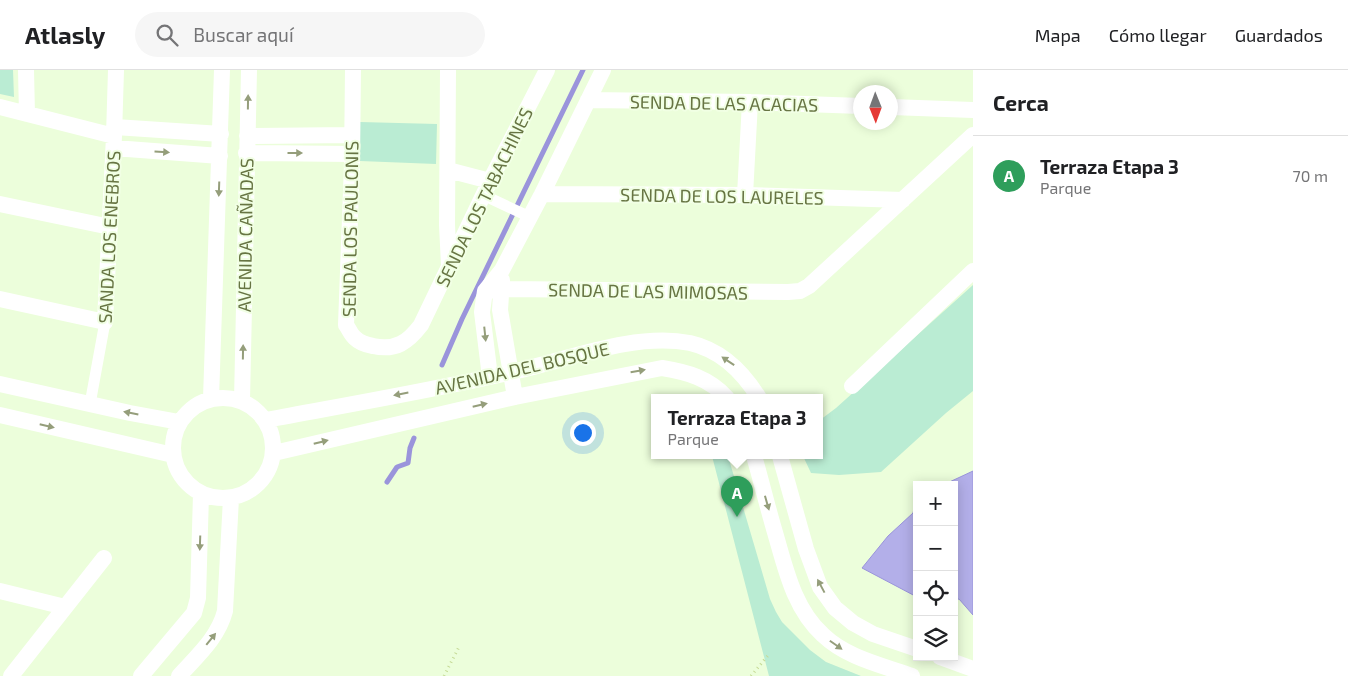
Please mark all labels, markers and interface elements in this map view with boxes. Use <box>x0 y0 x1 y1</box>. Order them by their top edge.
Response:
search box <box>135 12 485 57</box>
text: Atlasly <box>25 20 105 49</box>
icon: search <box>153 21 181 49</box>
text: Buscar aquí <box>193 23 294 46</box>
text: Mapa <box>1035 24 1081 46</box>
text: Cómo llegar <box>1109 24 1207 46</box>
text: Guardados <box>1235 24 1323 46</box>
north arrow <box>853 85 898 130</box>
street label: SENDA DE LAS ACACIAS <box>630 90 818 116</box>
text: Cerca <box>993 90 1049 115</box>
one-way arrow <box>244 94 252 110</box>
street label: SENDA LOS TABACHINES <box>431 104 537 290</box>
street label: SENDA LOS PAULONIS <box>337 141 363 317</box>
one-way arrow <box>154 148 170 156</box>
one-way arrow <box>287 149 303 157</box>
street label: SANDA LOS ENEBROS <box>93 150 125 324</box>
text: Terraza Etapa 3 <box>1040 155 1179 178</box>
street label: AVENIDA CAÑADAS <box>233 158 257 312</box>
text: A <box>1004 166 1014 185</box>
text: 70 m <box>1293 166 1328 185</box>
text: Parque <box>1040 178 1091 197</box>
one-way arrow <box>215 181 223 197</box>
street label: SENDA DE LOS LAURELES <box>620 183 824 209</box>
street label: SENDA DE LAS MIMOSAS <box>548 278 748 304</box>
one-way arrow <box>481 327 489 343</box>
street label: AVENIDA DEL BOSQUE <box>433 337 611 399</box>
one-way arrow <box>239 344 247 360</box>
one-way arrow <box>721 357 735 366</box>
one-way arrow <box>631 367 647 375</box>
one-way arrow <box>393 391 409 399</box>
popup <box>651 394 823 459</box>
one-way arrow <box>472 401 487 409</box>
text: Terraza Etapa 3 <box>668 406 806 429</box>
one-way arrow <box>123 408 139 416</box>
your location <box>570 420 596 446</box>
one-way arrow <box>40 422 55 430</box>
text: Parque <box>668 429 719 448</box>
one-way arrow <box>314 437 329 445</box>
pin: A <box>721 476 753 517</box>
map controls <box>913 481 958 661</box>
button: + <box>913 481 958 526</box>
one-way arrow <box>763 495 771 510</box>
button: − <box>913 526 958 571</box>
one-way arrow <box>196 535 204 551</box>
button: locate <box>913 571 958 616</box>
one-way arrow <box>817 579 825 594</box>
button: layers <box>913 616 958 661</box>
one-way arrow <box>206 633 217 646</box>
one-way arrow <box>829 640 843 650</box>

